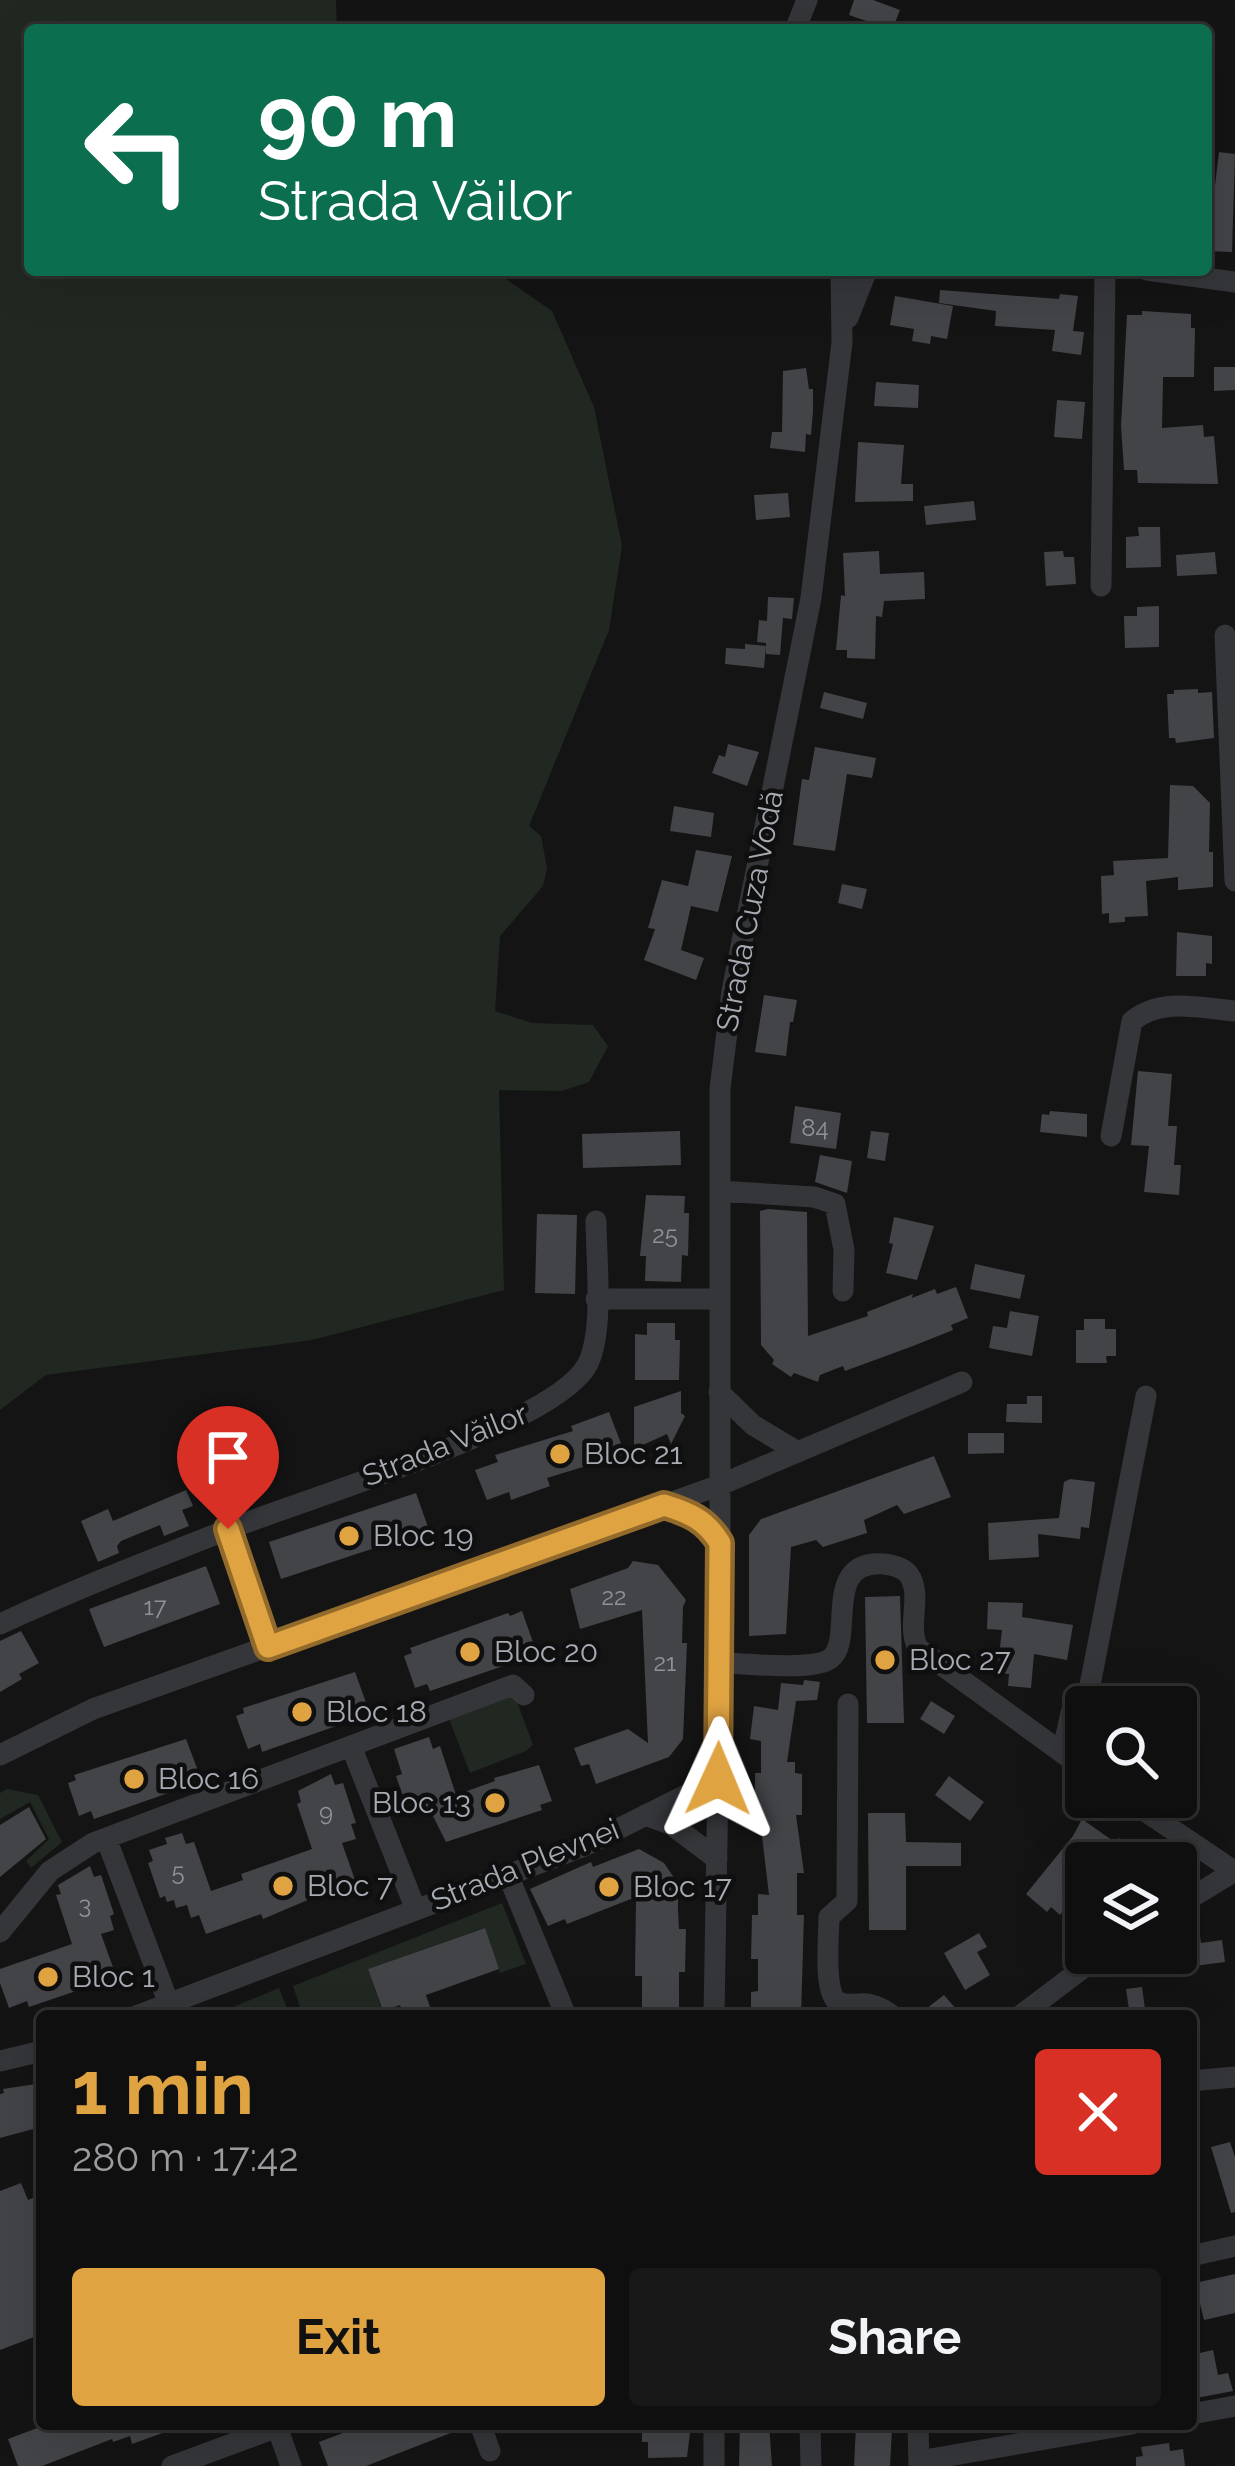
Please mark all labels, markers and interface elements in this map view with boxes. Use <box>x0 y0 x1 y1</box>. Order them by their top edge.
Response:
text: 90 m <box>258 68 457 167</box>
icon: left <box>60 72 216 228</box>
text: Strada Văilor <box>258 169 572 233</box>
street label: Strada Cuza Vodă <box>709 787 790 1034</box>
house number: 84 <box>801 1113 829 1142</box>
house number: 25 <box>652 1220 678 1249</box>
street label: Strada Văilor <box>357 1395 533 1493</box>
pin <box>177 1406 279 1529</box>
icon: arrive <box>195 1424 261 1490</box>
place label: Bloc 21 <box>584 1436 683 1471</box>
marker: Bloc 21 <box>547 1441 573 1467</box>
place label: Bloc 19 <box>373 1518 474 1553</box>
marker: Bloc 19 <box>336 1523 362 1549</box>
house number: 22 <box>601 1582 627 1611</box>
house number: 17 <box>144 1592 167 1621</box>
place label: Bloc 20 <box>494 1634 598 1669</box>
marker: Bloc 20 <box>457 1639 483 1665</box>
place label: Bloc 27 <box>909 1642 1011 1677</box>
marker: Bloc 27 <box>872 1647 898 1673</box>
house number: 21 <box>654 1648 676 1677</box>
map controls <box>1065 1686 1197 1974</box>
button: search <box>1065 1686 1197 1818</box>
place label: Bloc 18 <box>326 1694 427 1729</box>
marker: Bloc 18 <box>289 1699 315 1725</box>
position arrow <box>655 1716 781 1842</box>
place label: Bloc 16 <box>158 1761 259 1796</box>
marker: Bloc 16 <box>121 1766 147 1792</box>
place label: Bloc 13 <box>372 1785 471 1820</box>
marker: Bloc 13 <box>482 1790 508 1816</box>
house number: 9 <box>319 1798 333 1827</box>
street label: Strada Plevnei <box>426 1811 624 1918</box>
button: layers <box>1065 1842 1197 1974</box>
house number: 5 <box>171 1857 185 1886</box>
place label: Bloc 7 <box>307 1868 393 1903</box>
place label: Bloc 17 <box>633 1869 732 1904</box>
marker: Bloc 7 <box>270 1873 296 1899</box>
marker: Bloc 17 <box>596 1874 622 1900</box>
house number: 3 <box>79 1890 91 1919</box>
place label: Bloc 1 <box>72 1959 155 1994</box>
marker: Bloc 1 <box>35 1964 61 1990</box>
text: 1 min <box>72 2046 254 2131</box>
button: close <box>1035 2049 1161 2175</box>
text: 280 m · 17:42 <box>72 2134 299 2180</box>
button: Exit <box>72 2268 605 2406</box>
button: Share <box>629 2268 1161 2406</box>

